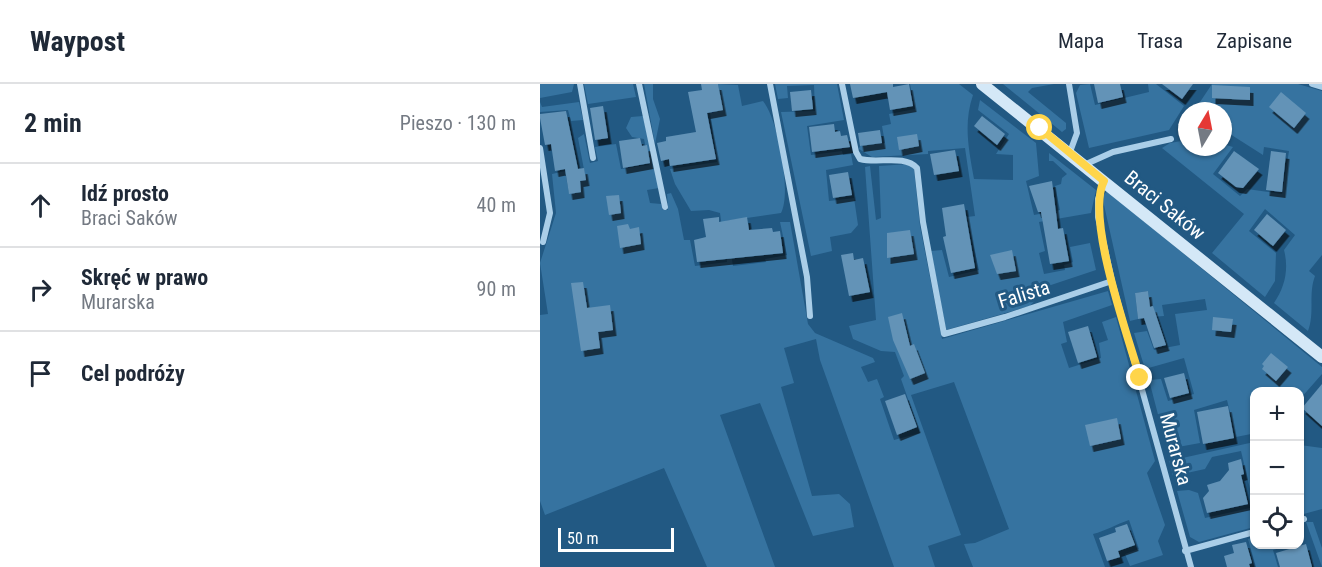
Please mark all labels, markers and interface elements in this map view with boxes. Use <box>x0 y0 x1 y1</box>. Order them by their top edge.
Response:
text: Waypost <box>30 25 125 58</box>
text: Mapa <box>1058 29 1104 53</box>
text: Trasa <box>1137 29 1183 53</box>
text: Zapisane <box>1216 29 1292 53</box>
north arrow <box>1178 102 1232 156</box>
text: 2 min <box>24 108 82 138</box>
text: Pieszo · 130 m <box>400 111 516 135</box>
route start <box>1026 114 1052 140</box>
street label: Braci Saków <box>1120 165 1210 245</box>
text: Idź prosto <box>81 181 169 206</box>
icon: ahead <box>24 189 57 222</box>
text: 40 m <box>477 193 516 217</box>
text: Braci Saków <box>81 206 178 230</box>
text: Skręć w prawo <box>81 265 208 290</box>
icon: right <box>24 273 57 306</box>
street label: Falista <box>995 275 1053 313</box>
text: 90 m <box>477 277 516 301</box>
text: Murarska <box>81 290 155 314</box>
icon: arrive <box>24 357 57 390</box>
text: Cel podróży <box>81 361 185 386</box>
route end <box>1126 364 1152 390</box>
map controls <box>1250 387 1304 549</box>
button: + <box>1250 387 1304 441</box>
street label: Murarska <box>1155 410 1197 488</box>
button: − <box>1250 441 1304 495</box>
button: locate <box>1250 495 1304 549</box>
scale bar <box>558 525 674 552</box>
text: 50 m <box>567 529 599 548</box>

